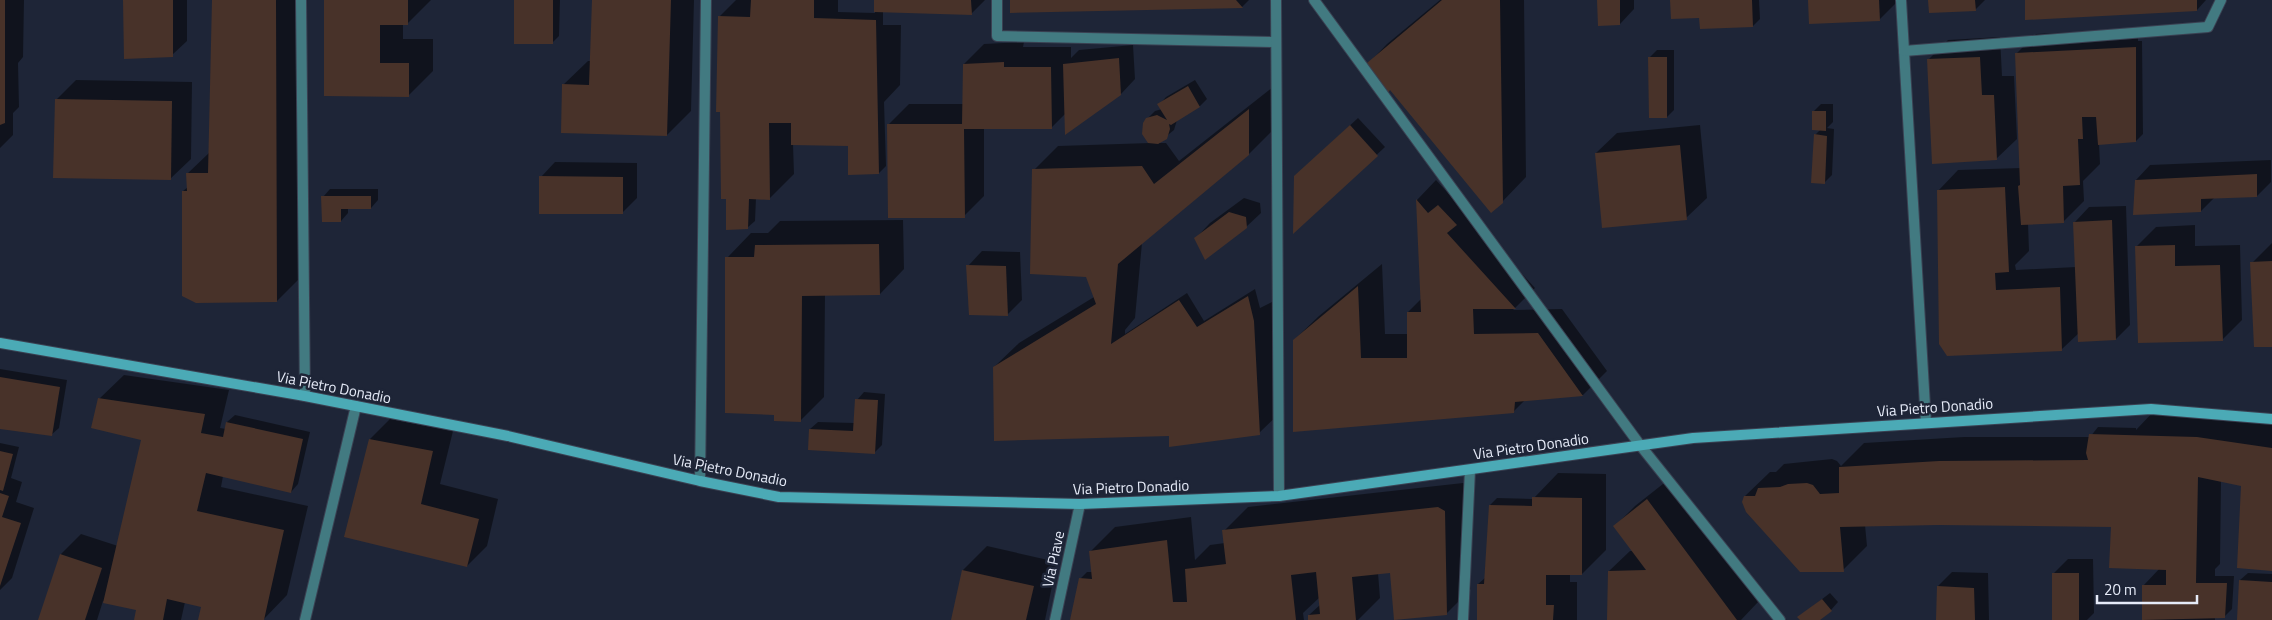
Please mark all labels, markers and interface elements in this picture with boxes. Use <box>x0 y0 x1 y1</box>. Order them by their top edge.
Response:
street label: Via Pietro Donadio <box>275 365 393 409</box>
street label: Via Pietro Donadio <box>1876 391 1994 423</box>
street label: Via Pietro Donadio <box>1472 427 1590 465</box>
street label: Via Pietro Donadio <box>671 448 789 492</box>
street label: Via Pietro Donadio <box>1072 473 1190 501</box>
street label: Via Piave <box>1036 529 1070 589</box>
scale bar <box>2097 572 2197 604</box>
text: 20 m <box>2104 578 2137 601</box>

